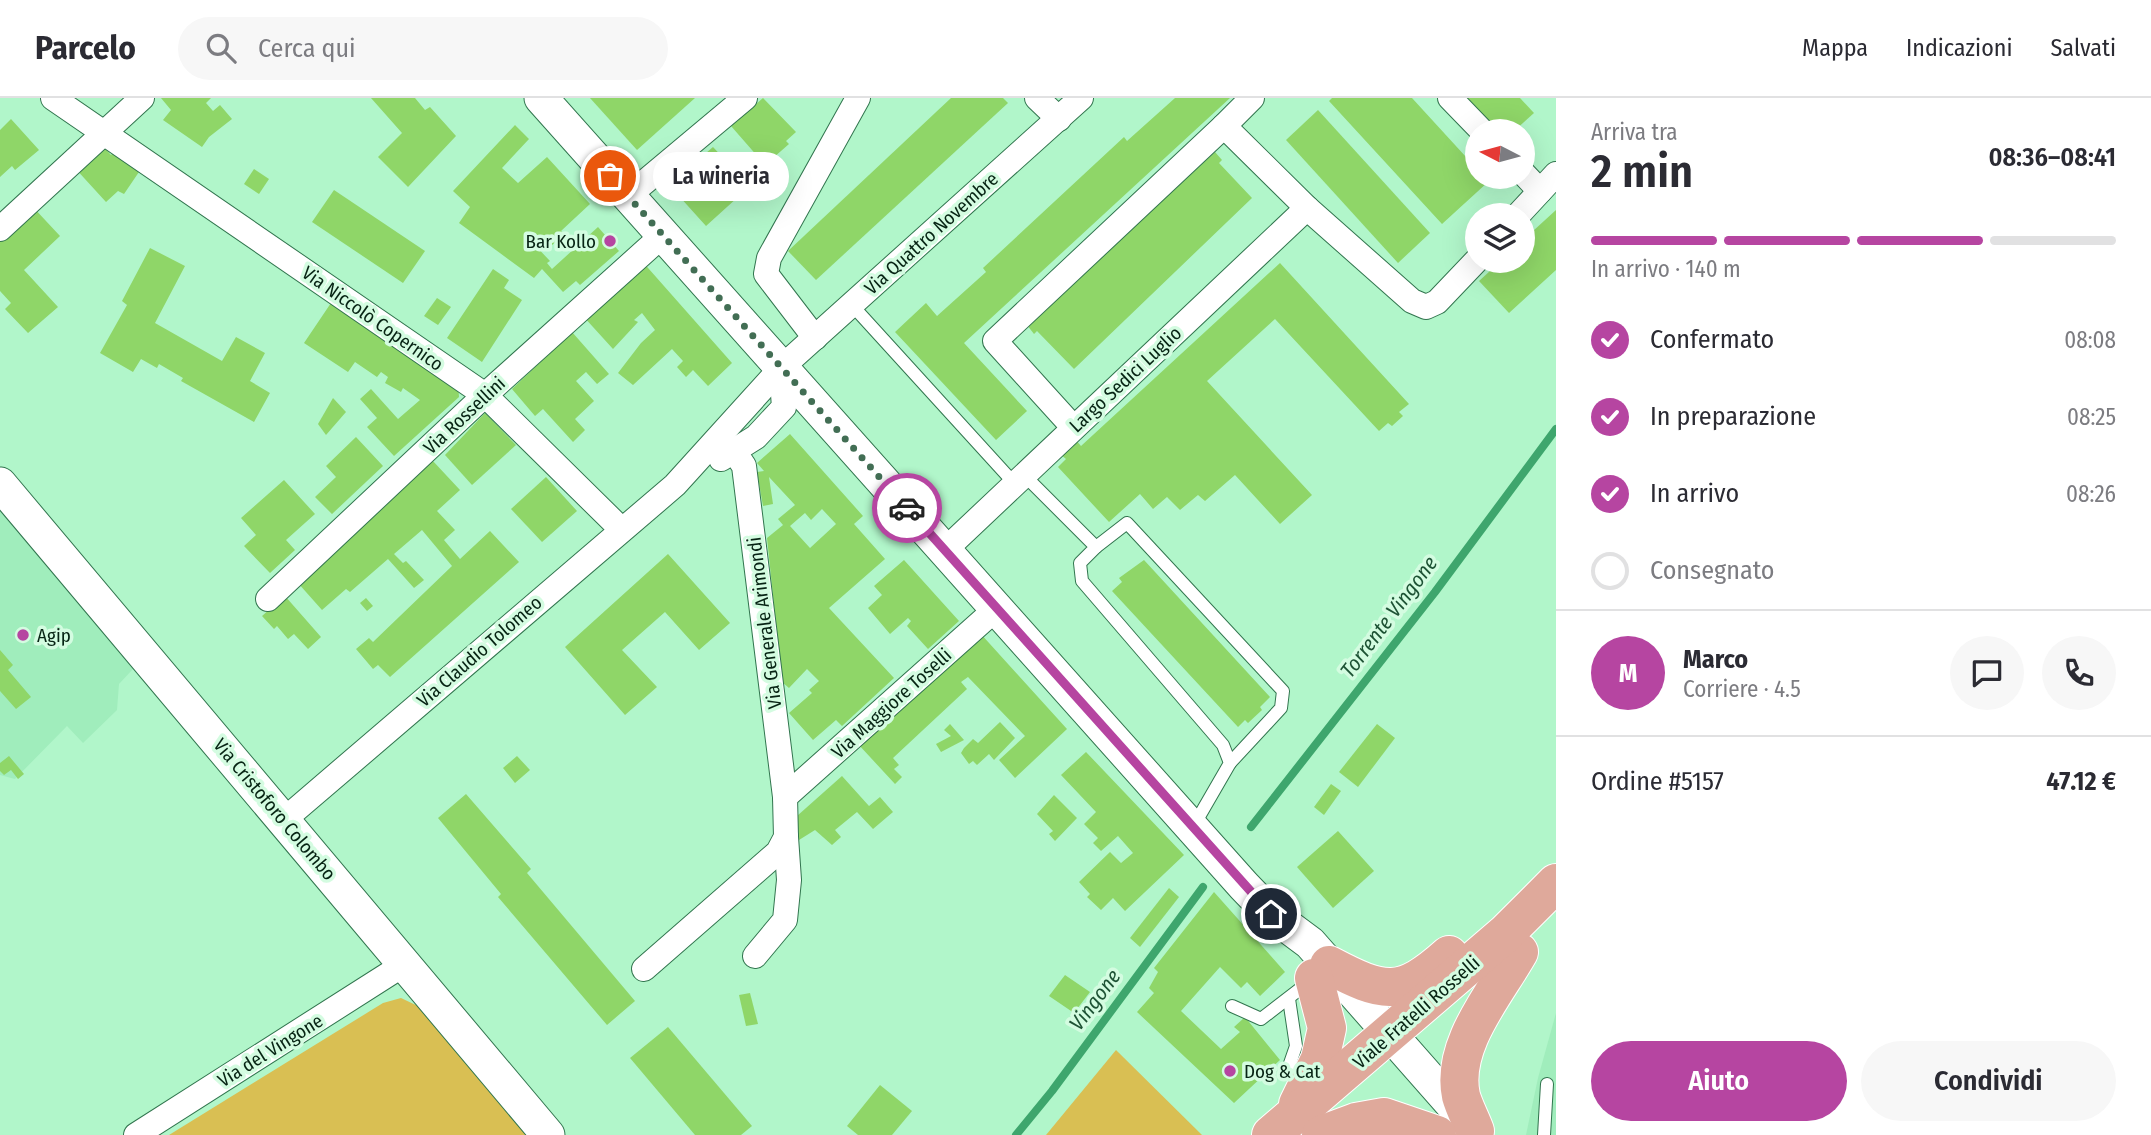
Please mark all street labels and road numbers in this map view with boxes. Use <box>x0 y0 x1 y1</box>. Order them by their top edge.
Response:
street label: Via Quattro Novembre <box>860 167 1003 299</box>
street label: Via Niccolò Copernico <box>298 261 448 376</box>
street label: Largo Sedici Luglio <box>1064 322 1186 437</box>
street label: Via Rossellini <box>419 372 510 459</box>
street label: Via Generale Arimondi <box>743 536 786 710</box>
street label: Via Claudio Tolomeo <box>412 591 546 712</box>
street label: Via Maggiore Toselli <box>827 643 956 763</box>
street label: Via Cristoforo Colombo <box>209 734 341 885</box>
street label: Viale Fratelli Rosselli <box>1348 951 1484 1074</box>
street label: Via del Vingone <box>213 1009 327 1092</box>

